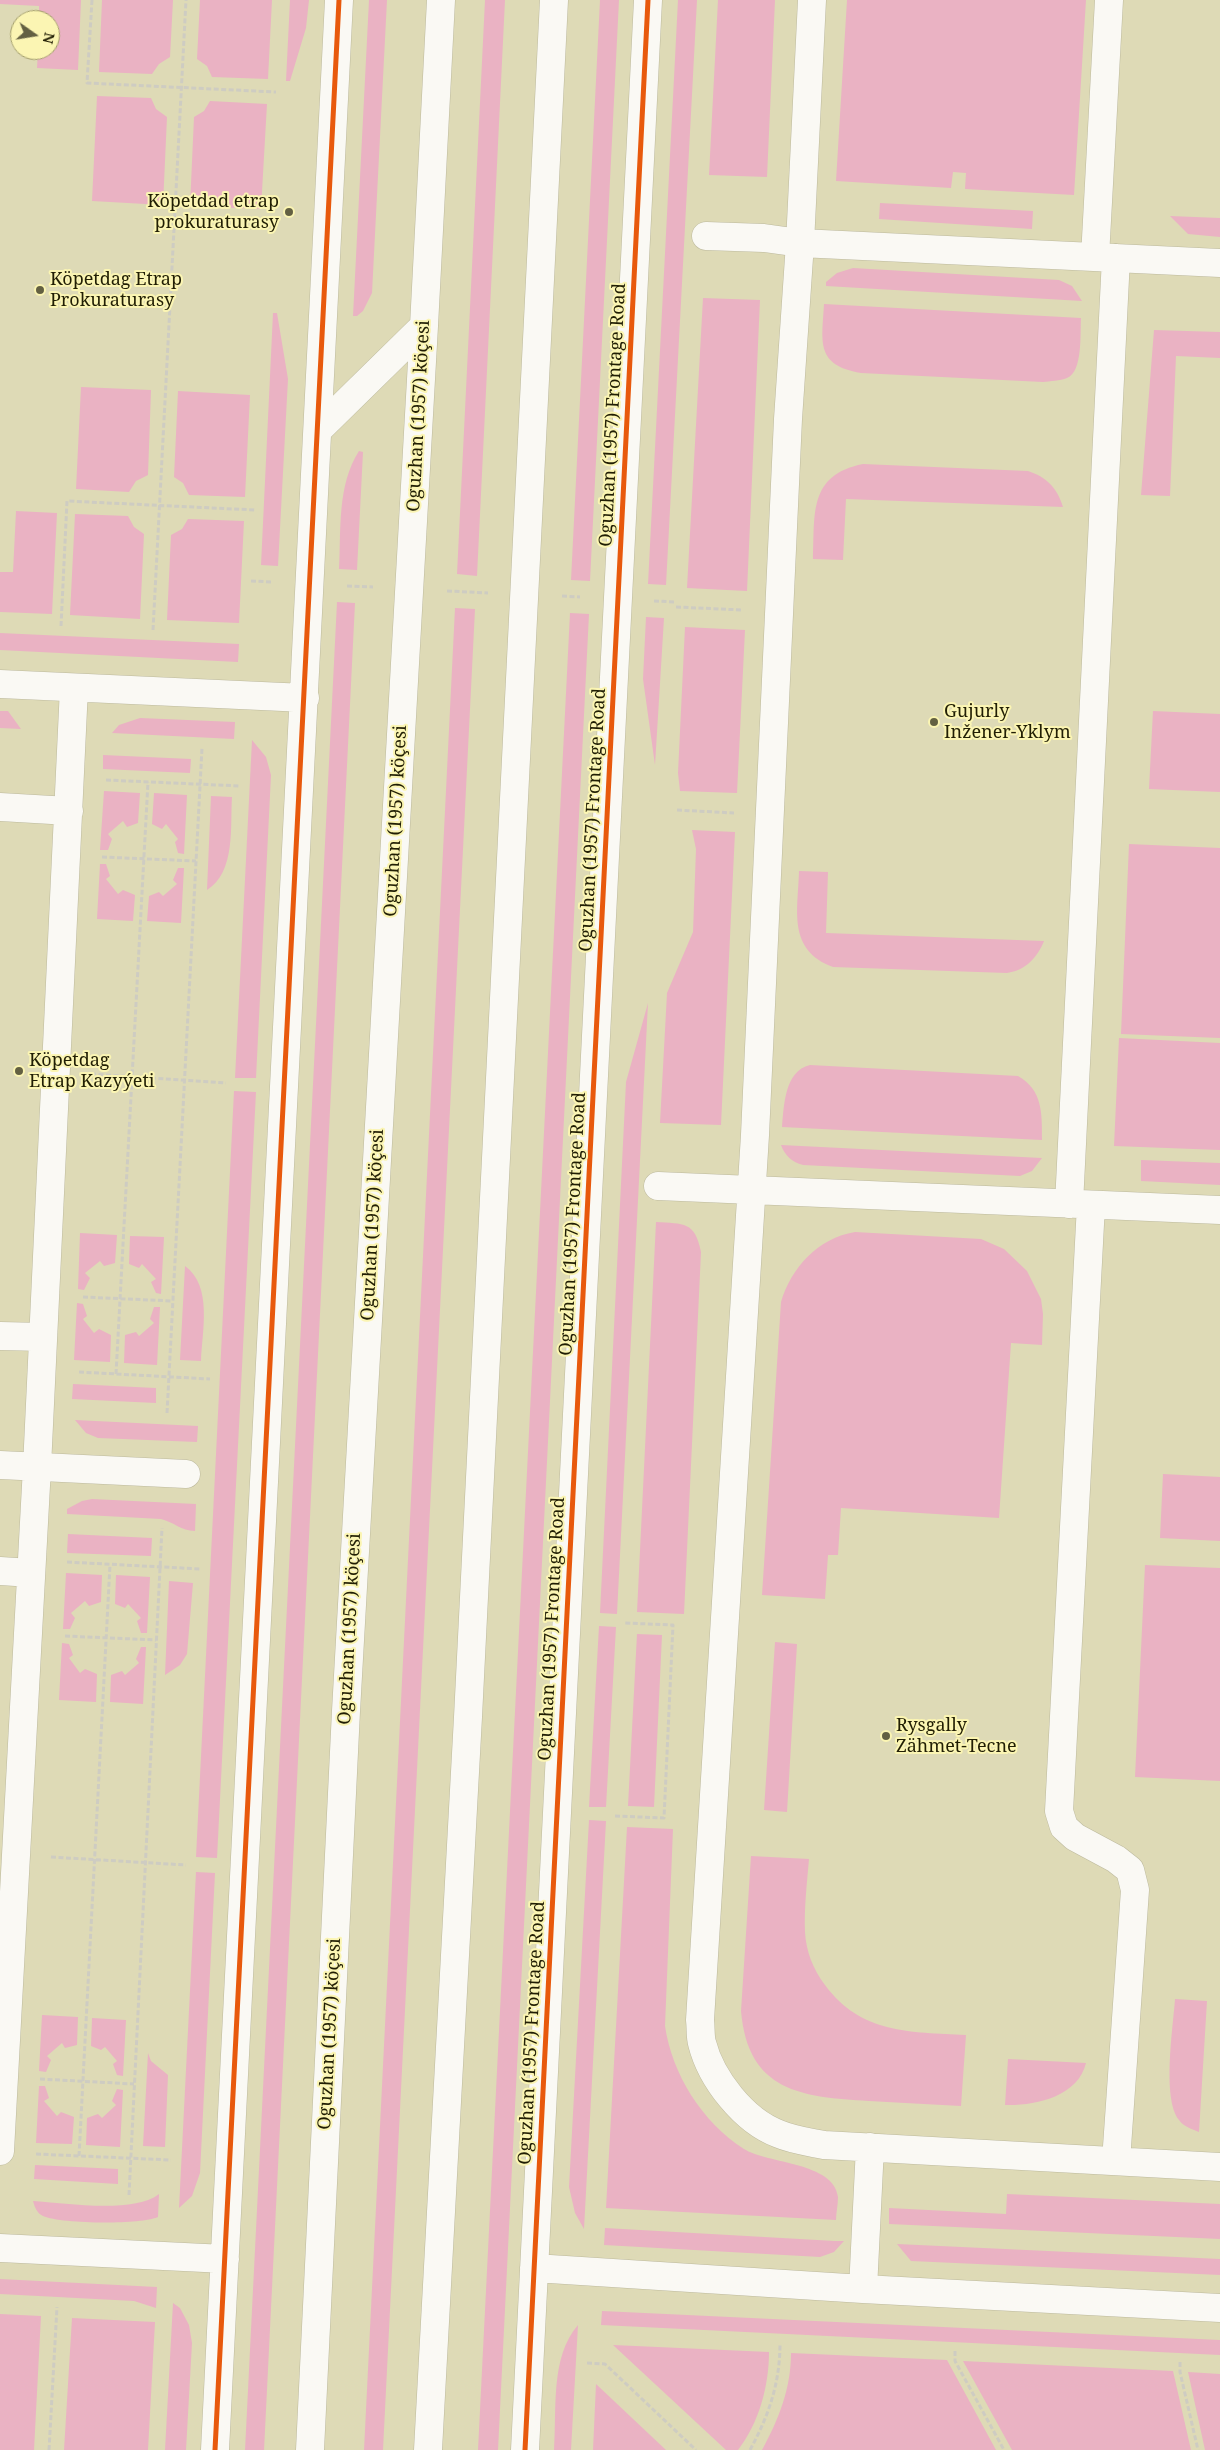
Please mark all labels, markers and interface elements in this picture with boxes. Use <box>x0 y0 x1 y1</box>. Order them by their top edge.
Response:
north arrow <box>10 10 60 60</box>
text: N <box>39 31 60 46</box>
place label: Köpetdad etrap prokuraturasy <box>147 191 279 233</box>
marker: Köpetdad etrap prokuraturasy <box>283 206 295 218</box>
place label: Köpetdag Etrap Prokuraturasy <box>50 269 182 312</box>
street label: Oguzhan (1957) Frontage Road <box>595 283 631 547</box>
marker: Köpetdag Etrap Prokuraturasy <box>34 284 46 296</box>
street label: Oguzhan (1957) köçesi <box>403 320 435 512</box>
street label: Oguzhan (1957) Frontage Road <box>575 688 611 952</box>
place label: Gujurly Inžener-Yklym <box>944 701 1071 744</box>
marker: Gujurly Inžener-Yklym <box>928 716 940 728</box>
street label: Oguzhan (1957) köçesi <box>380 725 412 917</box>
place label: Köpetdag Etrap Kazyýeti <box>29 1050 155 1092</box>
marker: Köpetdag Etrap Kazyýeti <box>13 1065 25 1077</box>
street label: Oguzhan (1957) Frontage Road <box>555 1092 591 1356</box>
street label: Oguzhan (1957) köçesi <box>357 1129 389 1321</box>
street label: Oguzhan (1957) Frontage Road <box>534 1497 570 1761</box>
street label: Oguzhan (1957) köçesi <box>334 1533 366 1725</box>
place label: Rysgally Zähmet-Tecne <box>896 1715 1017 1758</box>
marker: Rysgally Zähmet-Tecne <box>880 1730 892 1742</box>
street label: Oguzhan (1957) Frontage Road <box>514 1901 550 2165</box>
street label: Oguzhan (1957) köçesi <box>314 1938 346 2130</box>

